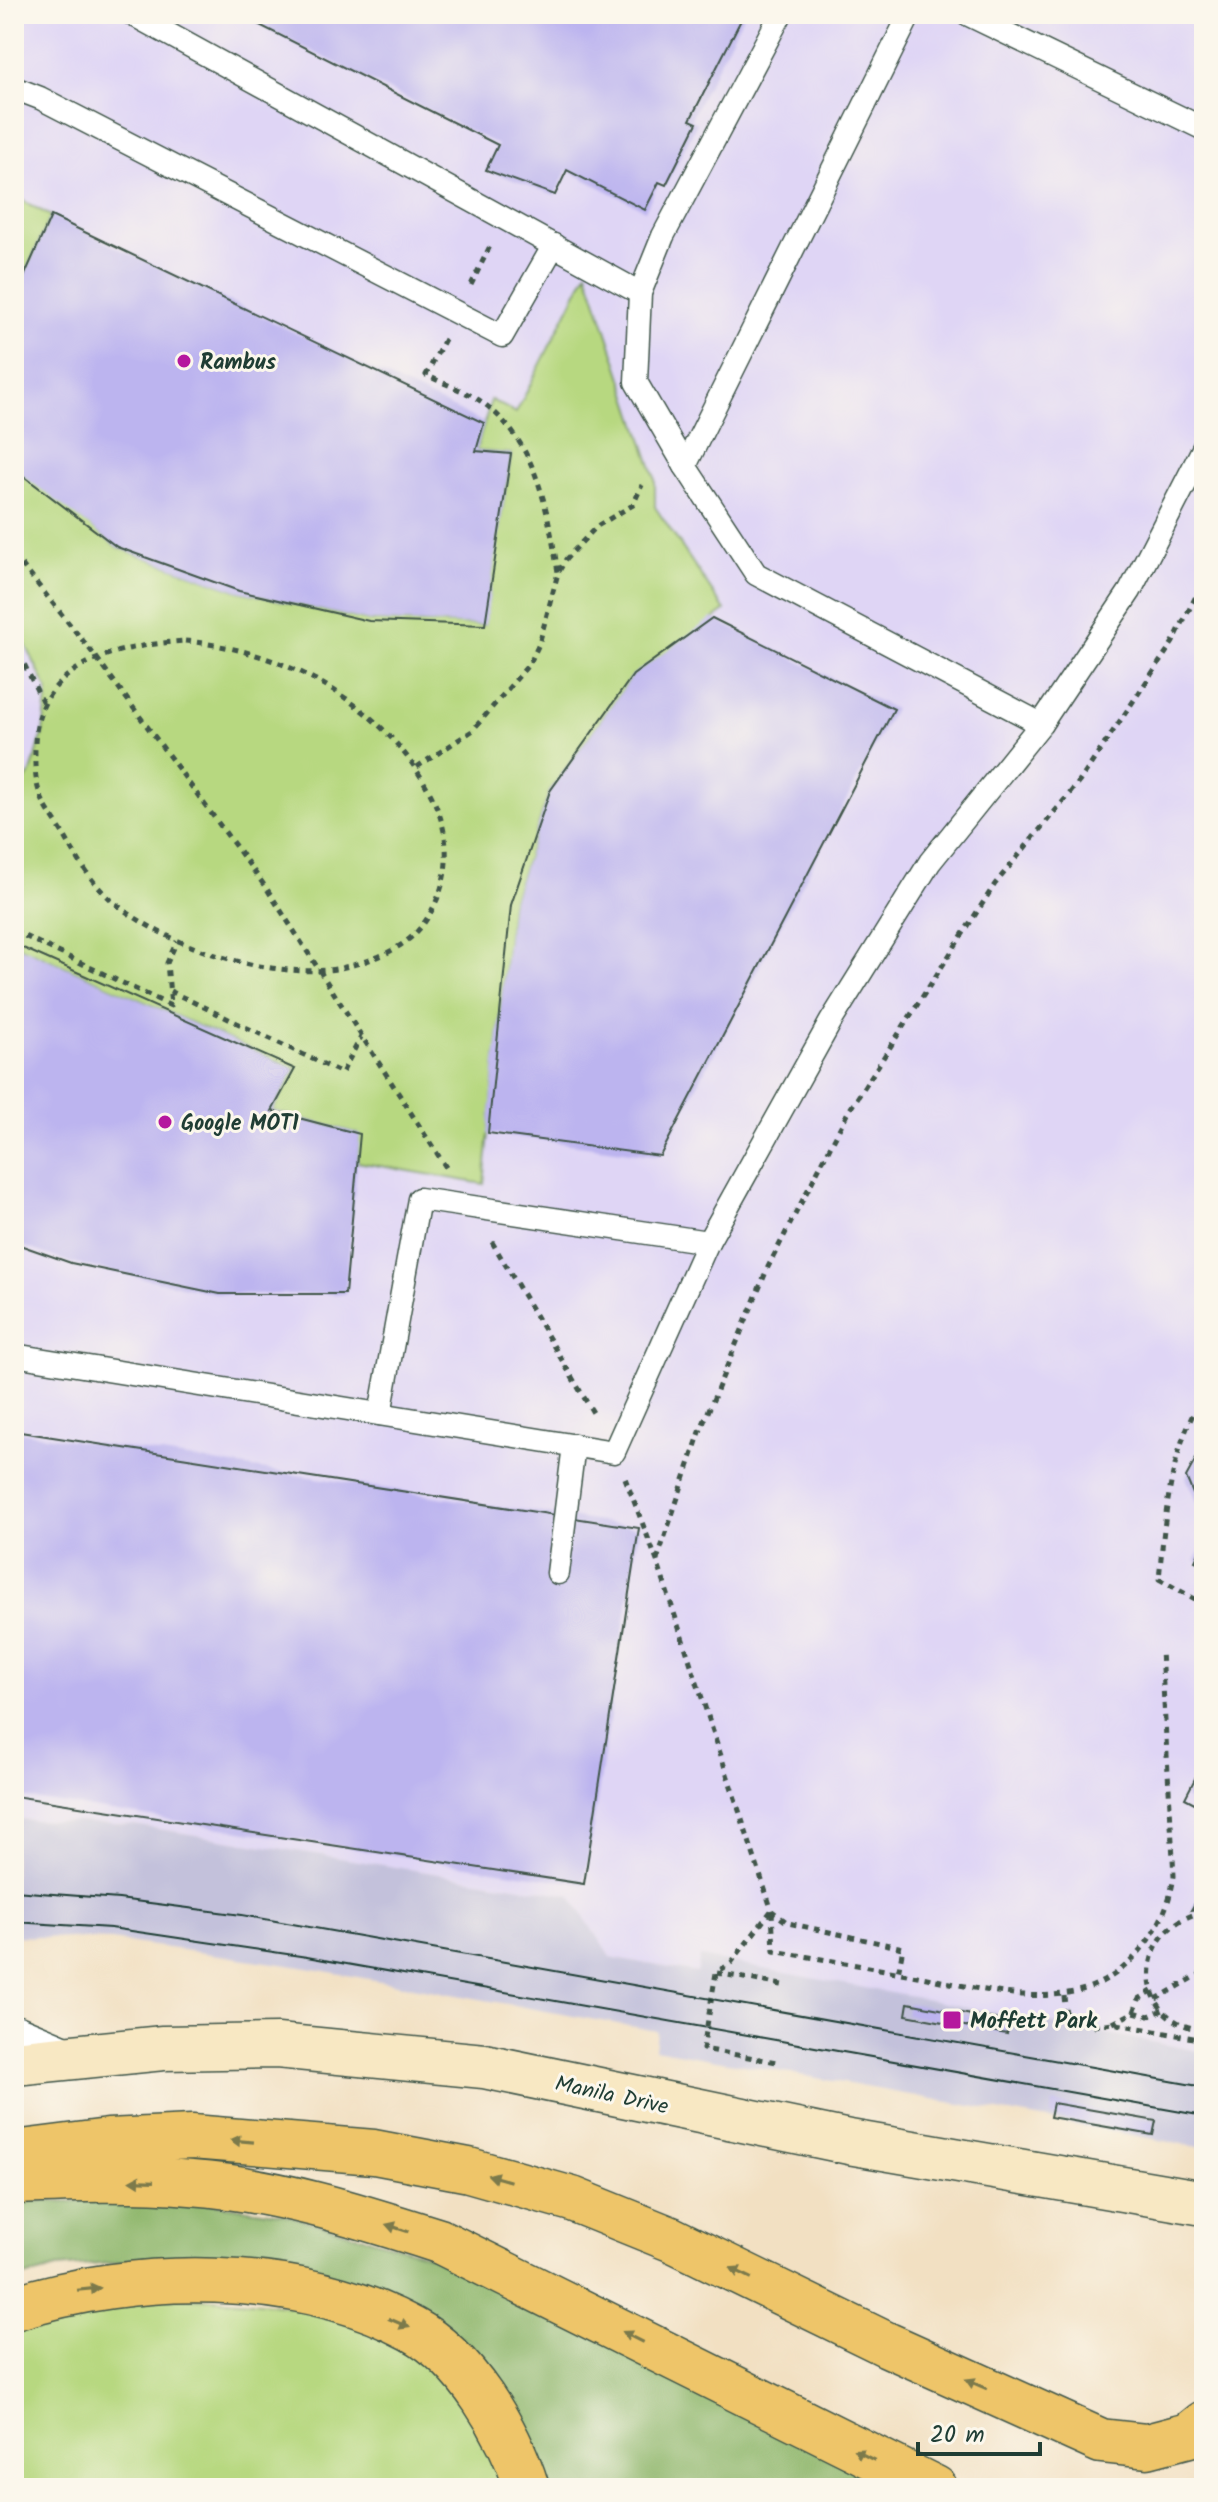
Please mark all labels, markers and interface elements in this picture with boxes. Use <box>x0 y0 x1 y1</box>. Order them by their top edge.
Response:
place label: Rambus <box>200 346 277 381</box>
marker: Rambus <box>175 352 193 370</box>
place label: Google MOT1 <box>181 1107 299 1142</box>
marker: Google MOT1 <box>156 1113 174 1131</box>
place label: Moffett Park <box>970 2005 1098 2040</box>
marker: Moffett Park <box>941 2009 963 2031</box>
street label: Manila Drive <box>552 2067 671 2126</box>
one-way arrow <box>229 2134 254 2147</box>
one-way arrow <box>487 2172 512 2184</box>
one-way arrow <box>129 2174 154 2187</box>
one-way arrow <box>385 2221 409 2233</box>
one-way arrow <box>729 2266 752 2280</box>
one-way arrow <box>77 2283 102 2296</box>
one-way arrow <box>387 2317 410 2330</box>
one-way arrow <box>621 2330 644 2343</box>
one-way arrow <box>964 2378 987 2391</box>
scale bar <box>918 2406 1040 2456</box>
text: 20 m <box>930 2416 985 2455</box>
one-way arrow <box>852 2448 875 2462</box>

